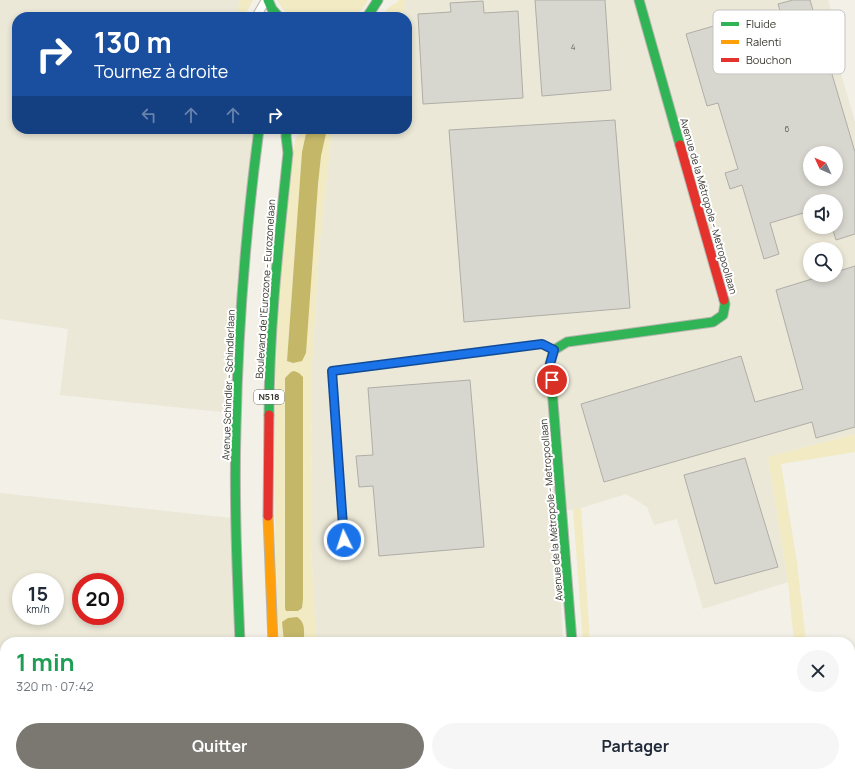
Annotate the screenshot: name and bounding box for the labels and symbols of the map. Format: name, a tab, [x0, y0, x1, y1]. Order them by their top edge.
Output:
legend	[713, 10, 845, 74]
text: Fluide	[746, 16, 777, 31]
text: Ralenti	[746, 34, 781, 49]
house number: 4	[571, 41, 576, 52]
text: Bouchon	[746, 52, 791, 67]
street label: Avenue de la Métropole - Metropoollaan	[677, 116, 741, 296]
house number: 6	[785, 123, 790, 134]
north arrow	[803, 146, 843, 186]
street label: Boulevard de l'Eurozone - Eurozonelaan	[252, 199, 278, 379]
street label: Avenue Schindler - Schindlerlaan	[218, 309, 238, 461]
pin	[535, 363, 569, 397]
road number: N518	[254, 390, 284, 404]
street label: Avenue de la Métropole - Metropoollaan	[536, 418, 566, 602]
position arrow	[323, 519, 365, 561]
speed limit sign: 20	[72, 573, 124, 625]

